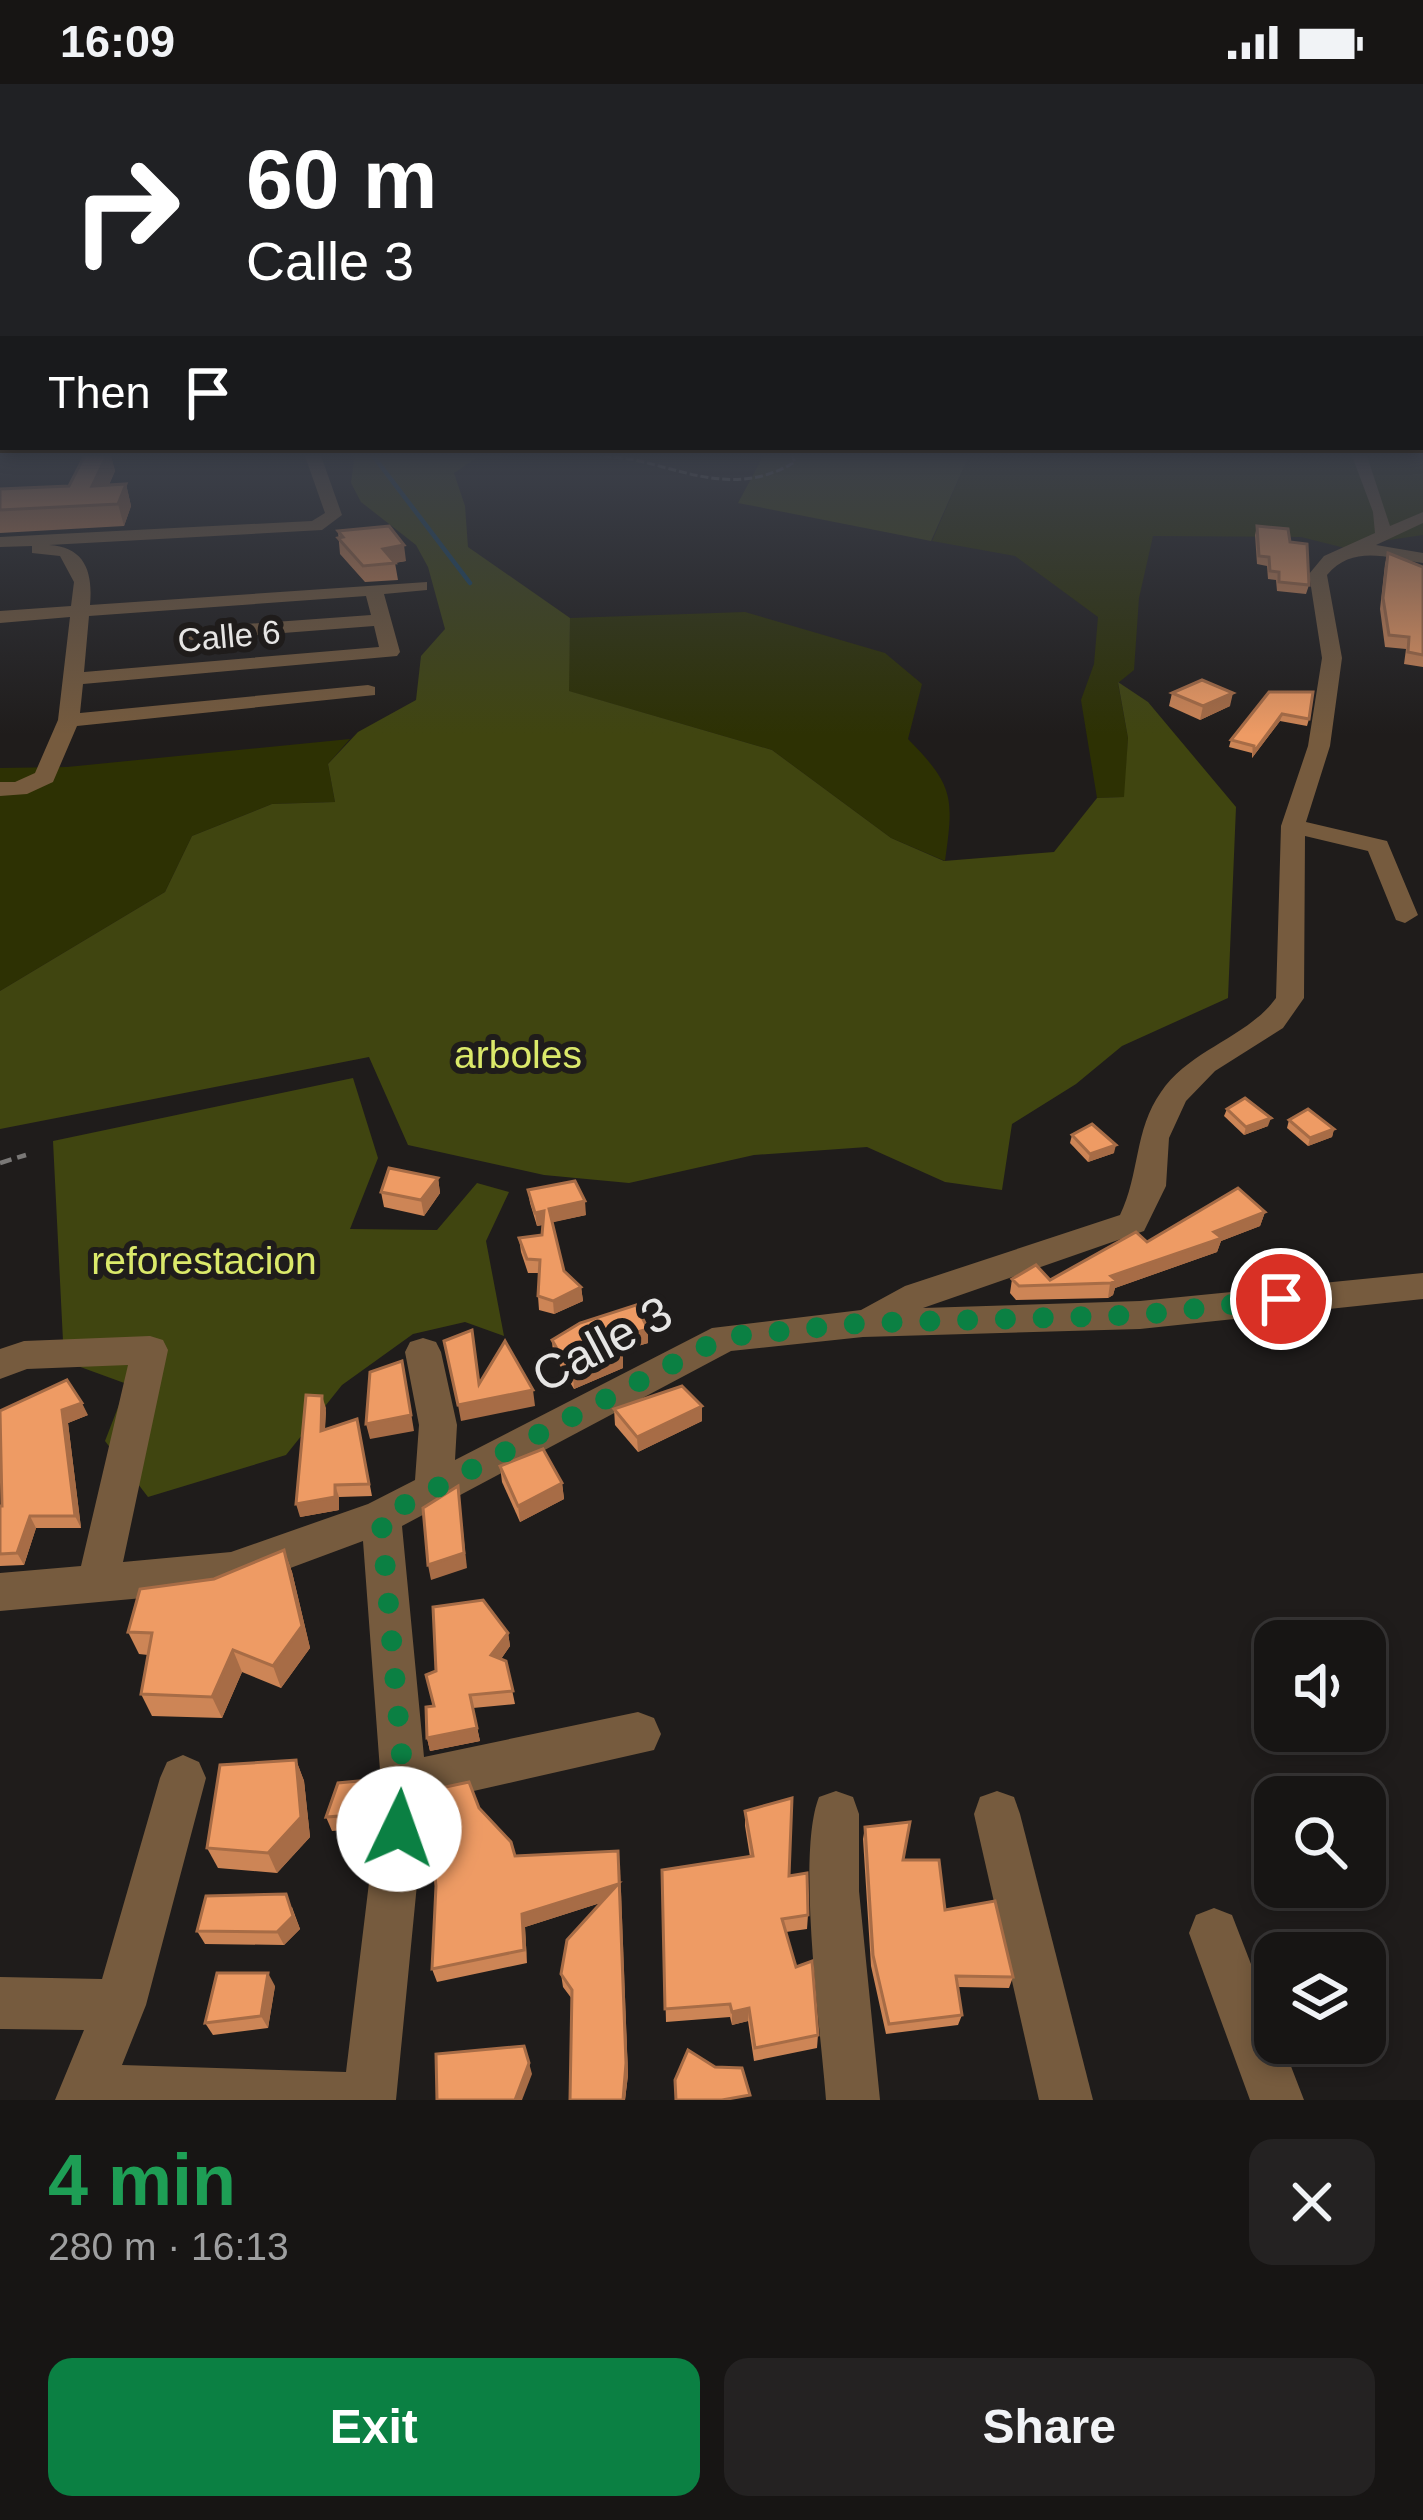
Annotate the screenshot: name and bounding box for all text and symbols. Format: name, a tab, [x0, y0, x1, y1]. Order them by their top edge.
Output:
text: 16:09	[60, 16, 175, 67]
icon: right	[48, 132, 204, 288]
text: 60 m	[246, 132, 437, 226]
text: Calle 3	[246, 231, 414, 291]
icon: arrive	[175, 360, 241, 426]
text: Then	[48, 367, 151, 418]
street label: Calle 6	[176, 613, 282, 659]
park label: arboles	[454, 1033, 582, 1076]
park label: reforestacion	[91, 1239, 317, 1282]
pin	[1230, 1248, 1332, 1350]
icon: arrive	[1248, 1266, 1314, 1332]
street label: Calle 3	[524, 1286, 680, 1402]
map controls	[1254, 1620, 1386, 2064]
button: sound	[1254, 1620, 1386, 1752]
position arrow	[336, 1766, 462, 1892]
button: search	[1254, 1776, 1386, 1908]
button: layers	[1254, 1932, 1386, 2064]
button: close	[1249, 2139, 1375, 2265]
text: 4 min	[48, 2140, 236, 2220]
text: 280 m · 16:13	[48, 2225, 289, 2268]
button: Exit	[48, 2358, 700, 2496]
button: Share	[724, 2358, 1375, 2496]

